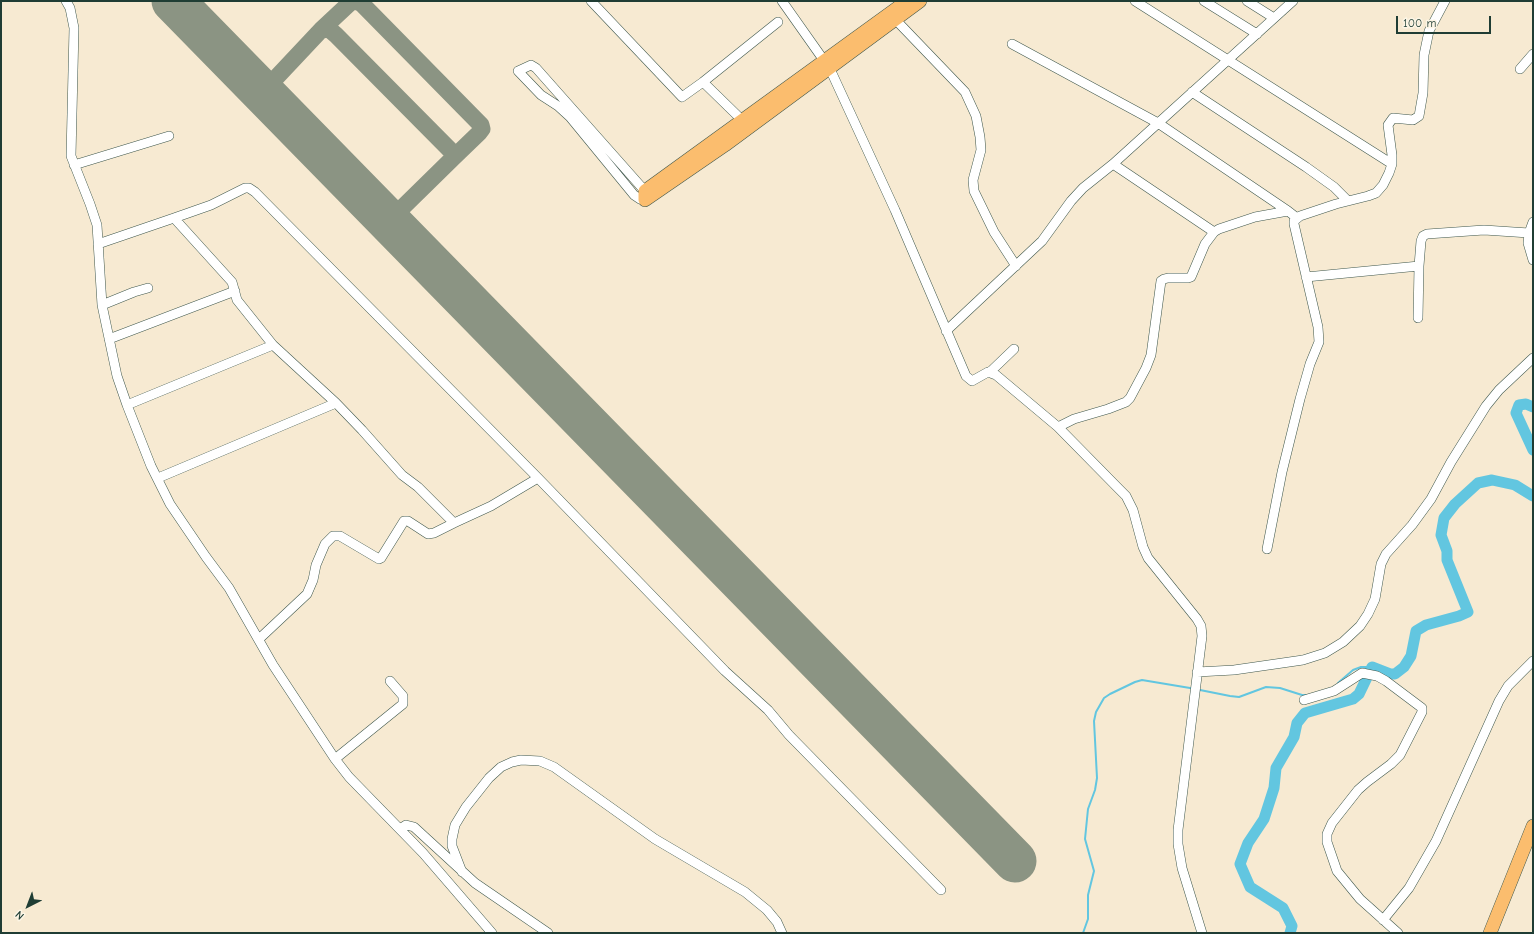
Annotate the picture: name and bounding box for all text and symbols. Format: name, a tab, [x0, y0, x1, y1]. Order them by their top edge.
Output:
scale bar	[1398, 8, 1493, 34]
text: 100 m	[1403, 16, 1436, 30]
north arrow	[8, 886, 48, 926]
text: N	[13, 908, 27, 923]

